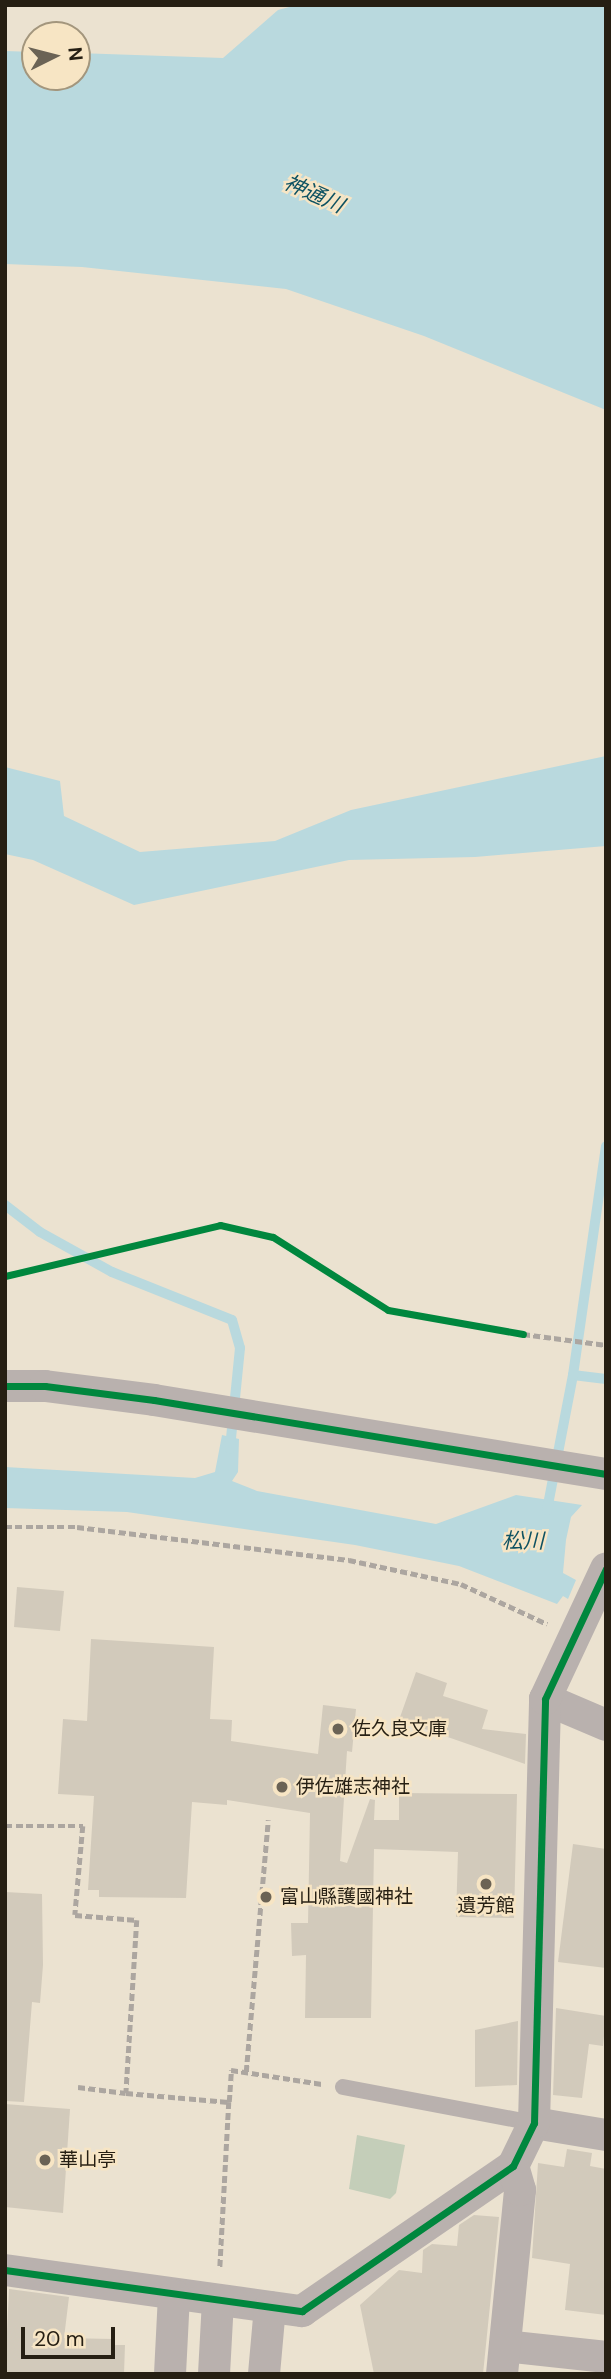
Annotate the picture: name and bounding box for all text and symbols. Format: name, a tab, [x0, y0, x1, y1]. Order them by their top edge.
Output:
north arrow	[21, 21, 91, 91]
text: N	[62, 46, 89, 62]
water label: 神通川	[280, 170, 348, 218]
water label: 松川	[502, 1528, 544, 1554]
place label: 佐久良文庫	[352, 1718, 447, 1740]
marker: 佐久良文庫	[330, 1721, 346, 1737]
place label: 伊佐雄志神社	[296, 1776, 410, 1798]
marker: 伊佐雄志神社	[274, 1779, 290, 1795]
marker: 遺芳館	[478, 1876, 494, 1892]
place label: 富山縣護國神社	[280, 1886, 413, 1908]
marker: 富山縣護國神社	[258, 1889, 274, 1905]
place label: 遺芳館	[458, 1895, 514, 1917]
place label: 華山亭	[59, 2149, 116, 2171]
marker: 華山亭	[37, 2152, 53, 2168]
scale bar	[24, 2312, 119, 2356]
text: 20 m	[34, 2325, 85, 2353]

